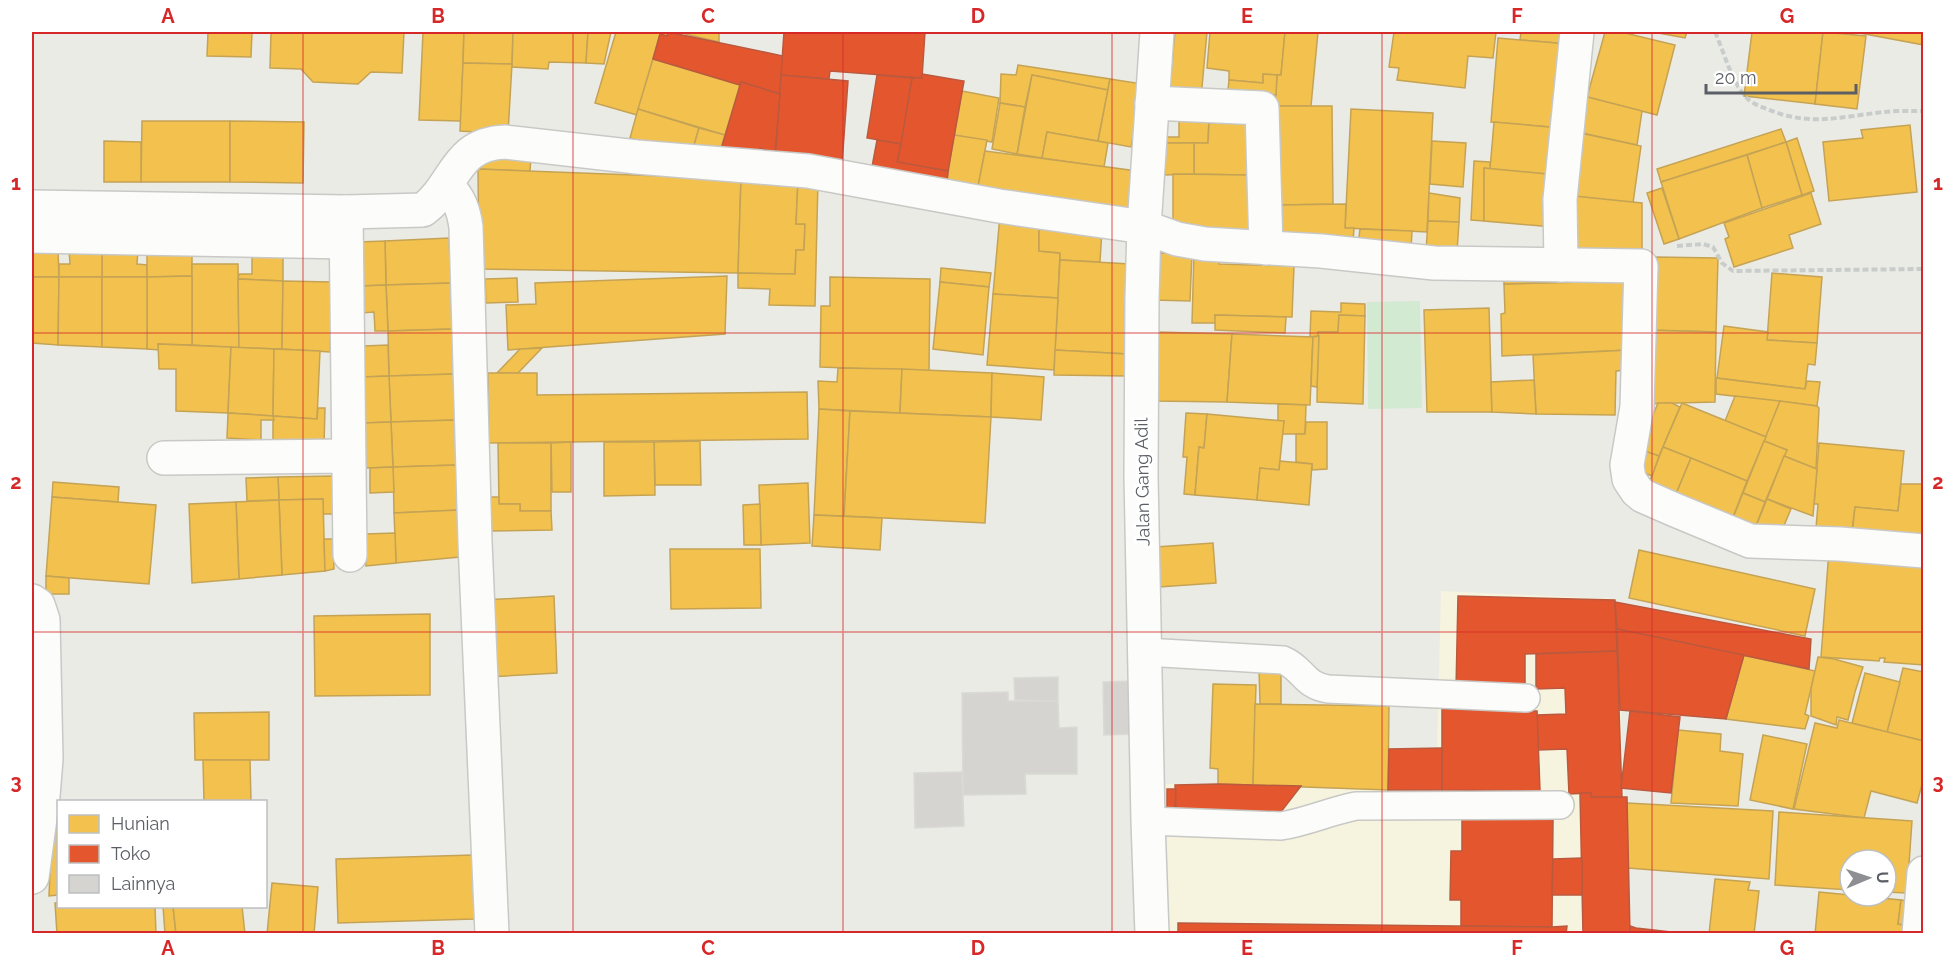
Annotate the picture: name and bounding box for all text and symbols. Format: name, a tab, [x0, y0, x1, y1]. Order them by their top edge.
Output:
text: A	[161, 4, 175, 28]
text: B	[431, 4, 445, 28]
text: C	[701, 4, 715, 28]
text: D	[971, 4, 985, 28]
text: E	[1241, 4, 1253, 28]
text: F	[1511, 4, 1523, 28]
text: G	[1780, 4, 1794, 28]
scale bar	[1706, 57, 1856, 95]
text: 20 m	[1715, 67, 1757, 88]
text: 1	[11, 171, 21, 195]
text: 1	[1933, 171, 1943, 195]
street label: Jalan Gang Adil	[1130, 418, 1154, 546]
text: 2	[10, 470, 22, 494]
text: 2	[1932, 470, 1944, 494]
text: 3	[10, 770, 22, 794]
text: 3	[1932, 770, 1944, 794]
legend	[57, 800, 267, 908]
text: Hunian	[111, 813, 170, 834]
text: Toko	[111, 843, 151, 864]
north arrow	[1838, 848, 1898, 908]
text: U	[1873, 871, 1892, 884]
text: Lainnya	[111, 873, 175, 894]
text: A	[161, 936, 175, 960]
text: B	[431, 936, 445, 960]
text: C	[701, 936, 715, 960]
text: D	[971, 936, 985, 960]
text: E	[1241, 936, 1253, 960]
text: F	[1511, 936, 1523, 960]
text: G	[1780, 936, 1794, 960]

